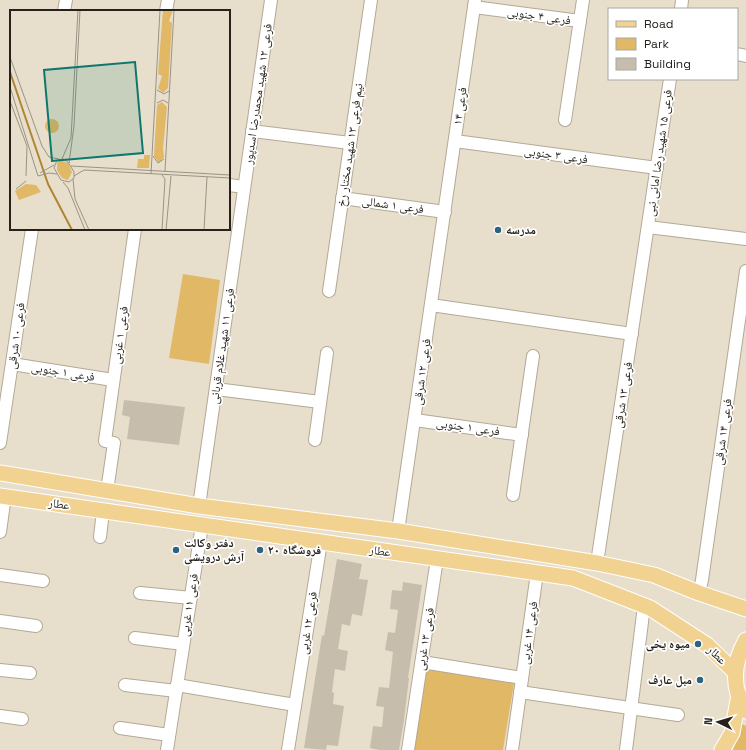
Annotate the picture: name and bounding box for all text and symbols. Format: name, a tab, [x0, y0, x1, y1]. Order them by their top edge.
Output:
street label: فرعی ۴ جنوبی	[506, 4, 572, 28]
legend	[608, 8, 738, 80]
inset map	[10, 10, 230, 230]
text: Road	[644, 16, 673, 32]
street label: فرعی ۱۲ شهید محمدرضا اسدپور	[240, 23, 276, 166]
text: Park	[644, 36, 669, 52]
text: Building	[644, 56, 691, 72]
street label: نیم فرعی ۱۳ شهید مختار رخ	[333, 82, 367, 208]
street label: فرعی ۱۴	[449, 86, 471, 126]
street label: فرعی ۱۵ شهید رضا امانی نبی	[642, 89, 676, 217]
street label: فرعی ۳ جنوبی	[523, 143, 589, 167]
street label: فرعی ۱ شمالی	[361, 193, 425, 217]
place label: مدرسه	[506, 222, 536, 238]
marker: مدرسه	[493, 225, 503, 235]
street label: فرعی ۱۱ شهید غلام قربانی	[206, 287, 238, 405]
street label: فرعی ۱۰ شرقی	[3, 302, 29, 370]
street label: فرعی ۱ غربی	[108, 305, 132, 365]
street label: فرعی ۱۲ شرقی	[409, 338, 435, 406]
street label: فرعی ۱ جنوبی	[30, 359, 96, 385]
street label: فرعی ۱۳ شرقی	[610, 361, 636, 429]
street label: فرعی ۱۴ شرقی	[710, 398, 736, 466]
street label: فرعی ۱ جنوبی	[435, 415, 501, 439]
street label: عطار	[46, 494, 71, 513]
place label: دفتر وکالت آرش درویشی	[184, 535, 245, 565]
street label: عطار	[367, 541, 392, 560]
place label: فروشگاه ۲۰	[268, 542, 321, 558]
marker: دفتر وکالت آرش درویشی	[171, 545, 181, 555]
marker: فروشگاه ۲۰	[255, 545, 265, 555]
street label: فرعی ۱۱ غربی	[176, 572, 202, 638]
street label: فرعی ۱۲ غربی	[295, 590, 321, 656]
street label: فرعی ۱۴ غربی	[517, 600, 541, 666]
street label: فرعی ۱۳ غربی	[412, 606, 438, 672]
place label: میوه یخی	[646, 636, 690, 652]
marker: میوه یخی	[693, 639, 703, 649]
street label: عطار	[703, 641, 730, 668]
place label: مبل عارف	[648, 672, 692, 688]
marker: مبل عارف	[695, 675, 705, 685]
north arrow	[698, 702, 738, 742]
text: N	[701, 717, 715, 725]

